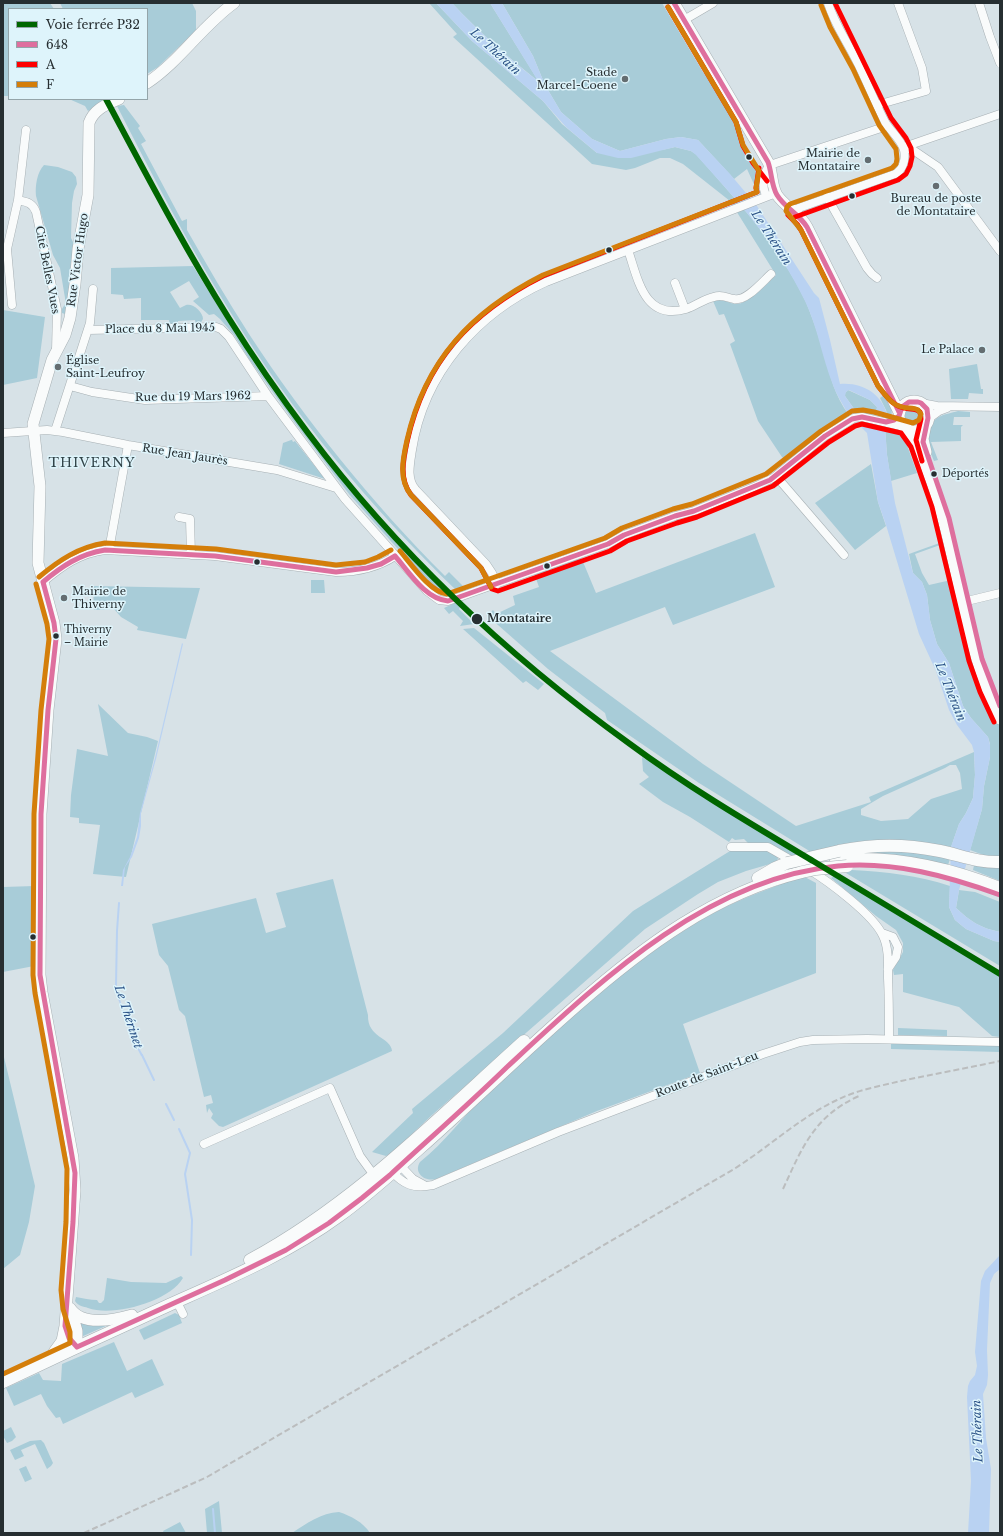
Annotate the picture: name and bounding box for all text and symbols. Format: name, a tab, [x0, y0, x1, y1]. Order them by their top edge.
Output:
legend	[8, 8, 148, 100]
text: Voie ferrée P32	[46, 17, 140, 32]
water label: Le Thérain	[467, 26, 523, 78]
text: 648	[46, 37, 68, 52]
text: A	[46, 57, 55, 72]
place label: Stade Marcel-Coene	[537, 66, 617, 92]
marker: Stade Marcel-Coene	[620, 74, 630, 84]
text: F	[46, 77, 54, 92]
place label: Mairie de Montataire	[798, 147, 860, 173]
unlabelled marker	[744, 152, 754, 162]
marker: Mairie de Montataire	[863, 155, 873, 165]
marker: Bureau de poste de Montataire	[931, 181, 941, 191]
unlabelled marker	[847, 191, 857, 201]
place label: Bureau de poste de Montataire	[891, 192, 981, 218]
water label: Le Thérain	[748, 208, 794, 268]
street label: Rue Victor Hugo	[65, 212, 91, 308]
street label: Cité Belles Vues	[32, 225, 62, 315]
unlabelled marker	[604, 245, 614, 255]
street label: Place du 8 Mai 1945	[105, 321, 215, 337]
place label: Le Palace	[921, 343, 974, 357]
marker: Le Palace	[977, 345, 987, 355]
place label: Église Saint-Leufroy	[66, 354, 145, 380]
marker: Église Saint-Leufroy	[53, 362, 63, 372]
street label: Rue du 19 Mars 1962	[135, 389, 251, 405]
street label: Rue Jean Jaurès	[141, 442, 229, 468]
district label: THIVERNY	[49, 455, 135, 471]
place label: Déportés	[942, 468, 989, 480]
marker: Déportés	[929, 469, 939, 479]
unlabelled marker	[252, 557, 262, 567]
unlabelled marker	[542, 561, 552, 571]
place label: Mairie de Thiverny	[72, 585, 126, 611]
marker: Mairie de Thiverny	[59, 593, 69, 603]
marker: Montataire	[470, 612, 484, 626]
place label: Montataire	[487, 612, 551, 626]
place label: Thiverny – Mairie	[64, 624, 112, 648]
marker: Thiverny – Mairie	[51, 631, 61, 641]
water label: Le Thérain	[932, 660, 968, 724]
unlabelled marker	[28, 932, 38, 942]
water label: Le Thérinet	[111, 983, 145, 1051]
street label: Route de Saint-Leu	[654, 1049, 760, 1101]
water label: Le Thérain	[970, 1399, 986, 1463]

